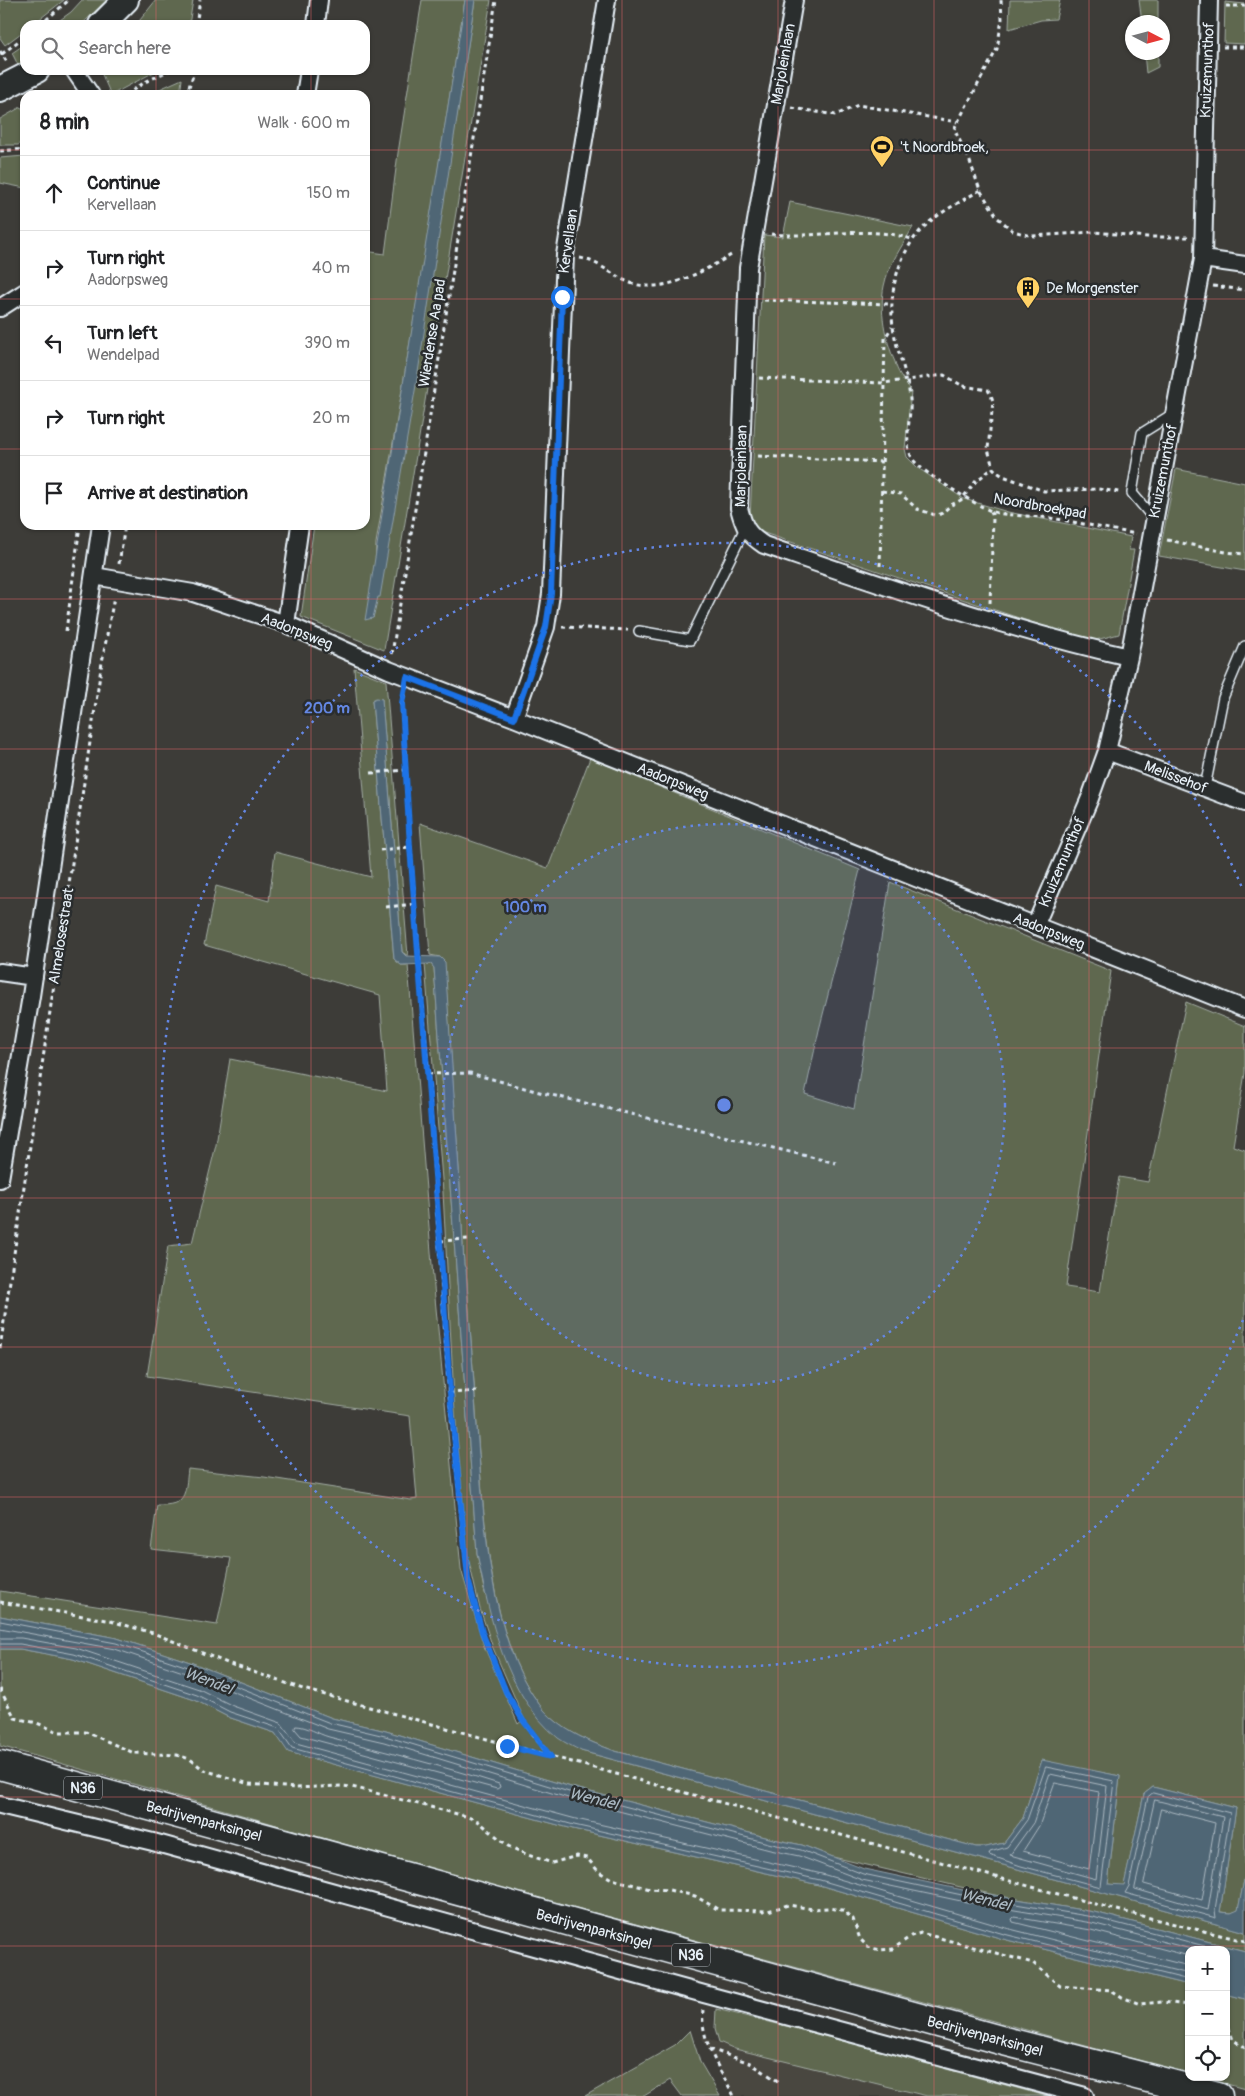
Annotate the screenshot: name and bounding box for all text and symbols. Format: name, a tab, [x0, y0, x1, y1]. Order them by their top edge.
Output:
north arrow	[1125, 15, 1170, 60]
search box	[20, 20, 370, 75]
street label: Marjoleinlaan	[767, 22, 800, 106]
street label: Kruizemunthof	[1196, 22, 1219, 118]
icon: search	[38, 34, 66, 62]
text: Search here	[78, 36, 171, 60]
text: 8 min	[40, 109, 89, 136]
text: Walk · 600 m	[257, 113, 350, 133]
sports icon: 't Noordbroek,	[869, 134, 895, 168]
place label: 't Noordbroek,	[900, 138, 989, 157]
text: Continue	[87, 171, 160, 195]
icon: ahead	[40, 179, 68, 207]
text: 150 m	[306, 183, 350, 203]
text: Kervellaan	[87, 195, 156, 215]
street label: Kervellaan	[555, 208, 582, 275]
text: Turn right	[87, 246, 165, 270]
icon: right	[40, 254, 68, 282]
text: 40 m	[312, 258, 350, 278]
text: Aadorpsweg	[87, 270, 168, 290]
building icon: De Morgenster	[1015, 275, 1041, 309]
street label: Wierdense Aa pad	[415, 278, 450, 389]
place label: De Morgenster	[1046, 279, 1139, 298]
route start	[551, 286, 574, 309]
text: Turn left	[87, 321, 157, 345]
icon: left	[40, 329, 68, 357]
text: 390 m	[304, 333, 350, 353]
text: Wendelpad	[87, 345, 160, 365]
icon: right	[40, 404, 68, 432]
text: Turn right	[87, 406, 165, 430]
text: 20 m	[312, 408, 350, 428]
street label: Kruizemunthof	[1145, 422, 1182, 520]
street label: Marjoleinlaan	[731, 425, 752, 507]
icon: arrive	[40, 479, 68, 507]
text: Arrive at destination	[87, 481, 248, 505]
street label: Noordbroekpad	[992, 489, 1088, 524]
street label: Aadorpsweg	[258, 608, 336, 655]
text: 200 m	[304, 699, 350, 718]
street label: Melissehof	[1141, 757, 1210, 798]
street label: Aadorpsweg	[634, 758, 712, 805]
street label: Kruizemunthof	[1035, 814, 1090, 910]
street label: Almelosestraat	[44, 886, 79, 986]
text: 100 m	[504, 898, 546, 917]
street label: Aadorpsweg	[1010, 908, 1088, 955]
centre of rings	[715, 1096, 733, 1114]
water label: Wendel	[182, 1663, 238, 1700]
route end	[496, 1735, 519, 1758]
road number: N36	[64, 1776, 102, 1800]
water label: Wendel	[567, 1783, 623, 1815]
street label: Bedrijvenparksingel	[144, 1797, 264, 1846]
water label: Wendel	[959, 1884, 1015, 1916]
street label: Bedrijvenparksingel	[534, 1905, 654, 1954]
road number: N36	[672, 1944, 710, 1966]
map controls	[1185, 1946, 1230, 2081]
button: +	[1185, 1946, 1230, 1991]
button: −	[1185, 1991, 1230, 2036]
street label: Bedrijvenparksingel	[925, 2012, 1045, 2061]
button: locate	[1185, 2036, 1230, 2081]

